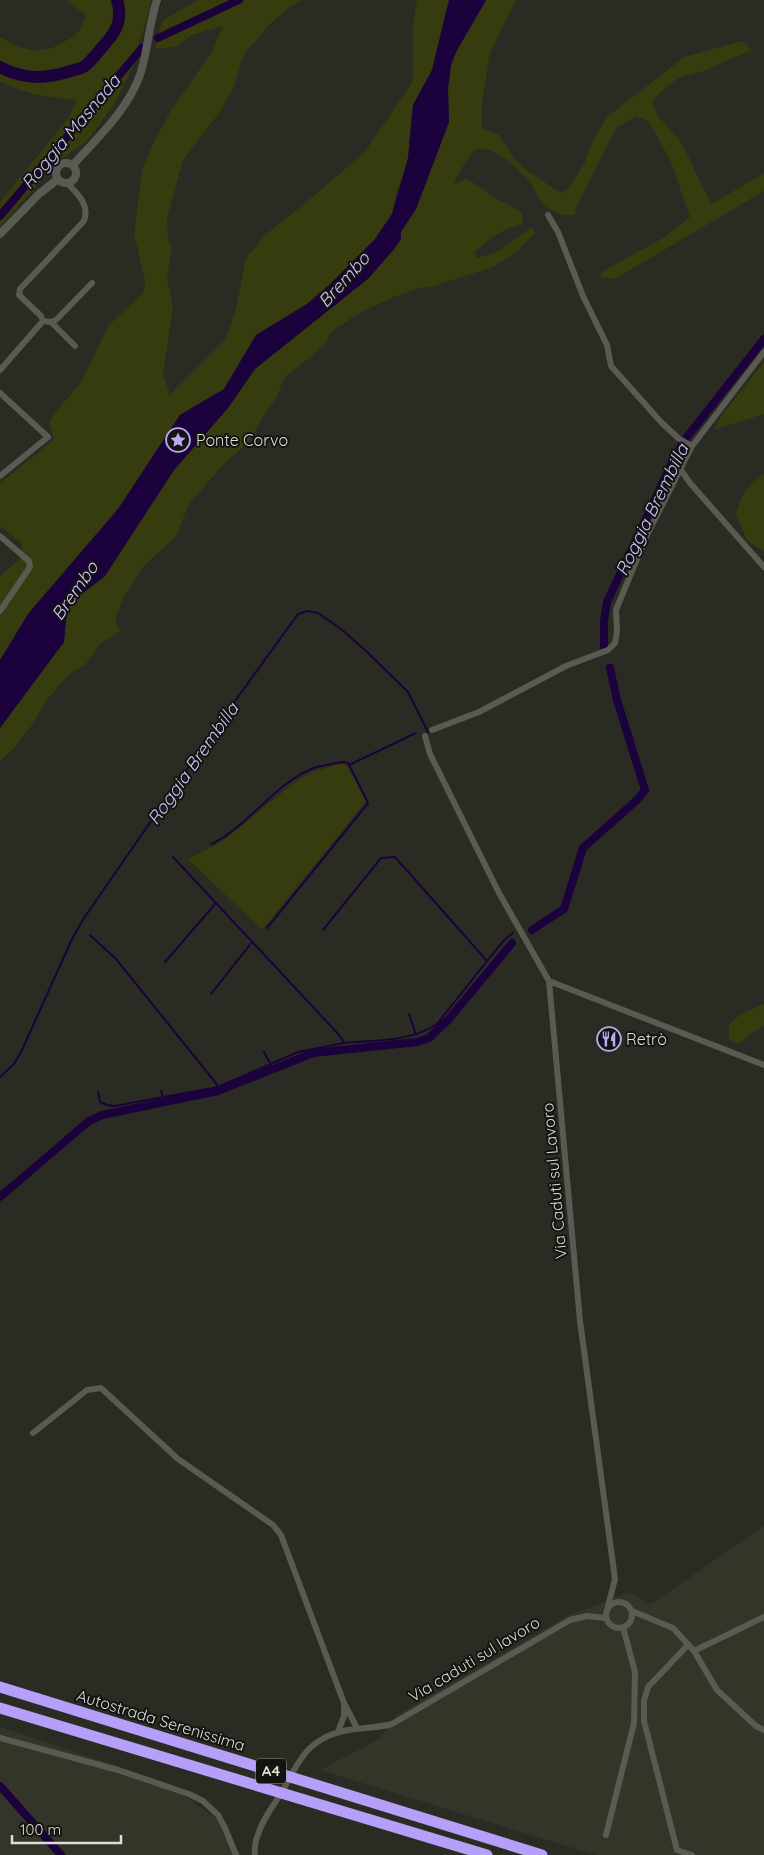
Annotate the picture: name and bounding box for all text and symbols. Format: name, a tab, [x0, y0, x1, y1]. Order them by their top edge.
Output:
water label: Roggia Masnada	[16, 69, 126, 194]
water label: Brembo	[313, 246, 375, 312]
place icon: Ponte Corvo	[165, 427, 191, 453]
place label: Ponte Corvo	[196, 430, 288, 450]
water label: Roggia Brembilla	[610, 439, 694, 579]
water label: Brembo	[46, 556, 104, 625]
water label: Roggia Brembilla	[142, 697, 244, 829]
restaurant icon: Retrò	[596, 1026, 622, 1052]
place label: Retrò	[626, 1029, 667, 1049]
street label: Via Caduti sul Lavoro	[537, 1102, 571, 1260]
street label: Via caduti sul lavoro	[405, 1612, 543, 1706]
street label: Autostrada Serenissima	[74, 1685, 248, 1755]
road number: A4	[256, 1758, 286, 1784]
scale bar	[12, 1812, 121, 1844]
text: 100 m	[20, 1820, 61, 1839]

